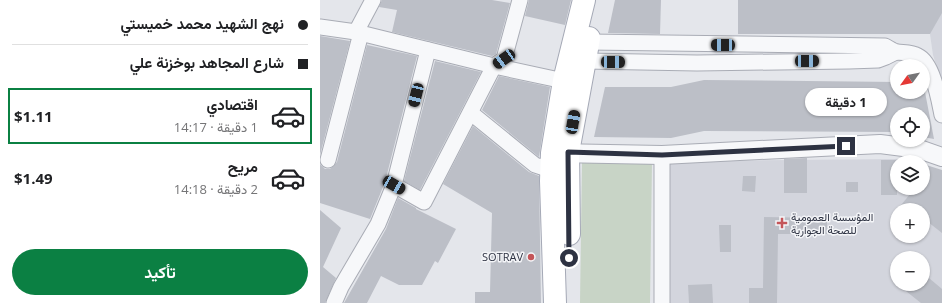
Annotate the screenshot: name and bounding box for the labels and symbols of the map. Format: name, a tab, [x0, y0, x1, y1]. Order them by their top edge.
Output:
car	[711, 39, 735, 51]
car	[491, 47, 517, 71]
car	[795, 55, 819, 67]
car	[601, 56, 625, 68]
north arrow	[890, 59, 930, 99]
car	[407, 82, 425, 108]
callout: 1 دقيقة	[805, 88, 887, 116]
car	[565, 109, 581, 135]
route end	[837, 137, 855, 155]
car	[381, 174, 407, 196]
place label: المؤسسة العمومية للصحة الجوارية	[791, 209, 873, 237]
marker: المؤسسة العمومية للصحة الجوارية	[776, 217, 788, 229]
place label: SOTRAV	[482, 249, 523, 264]
route start	[560, 249, 578, 267]
marker: SOTRAV	[526, 252, 536, 262]

